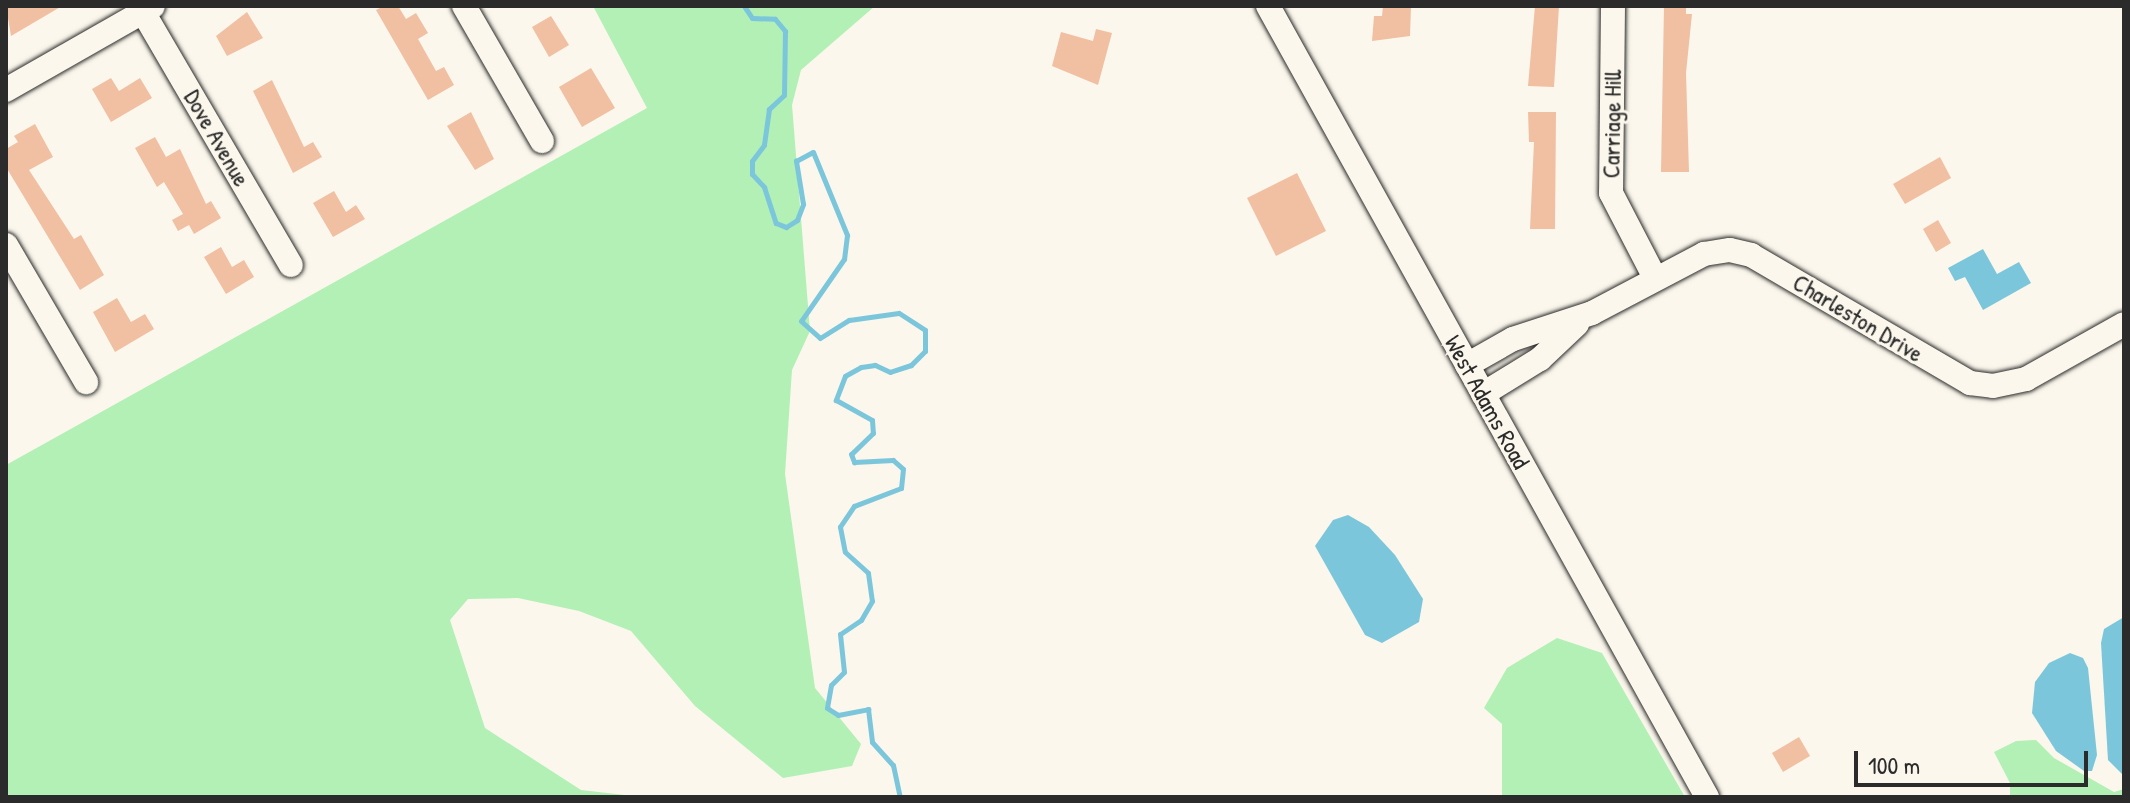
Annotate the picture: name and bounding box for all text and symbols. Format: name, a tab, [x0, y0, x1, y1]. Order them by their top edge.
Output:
street label: Carriage Hill	[1597, 69, 1627, 179]
street label: Dove Avenue	[178, 85, 256, 191]
street label: Charleston Drive	[1788, 268, 1928, 368]
street label: West Adams Road	[1438, 330, 1536, 474]
scale bar	[1858, 735, 2092, 785]
text: 100 m	[1868, 749, 1920, 781]

